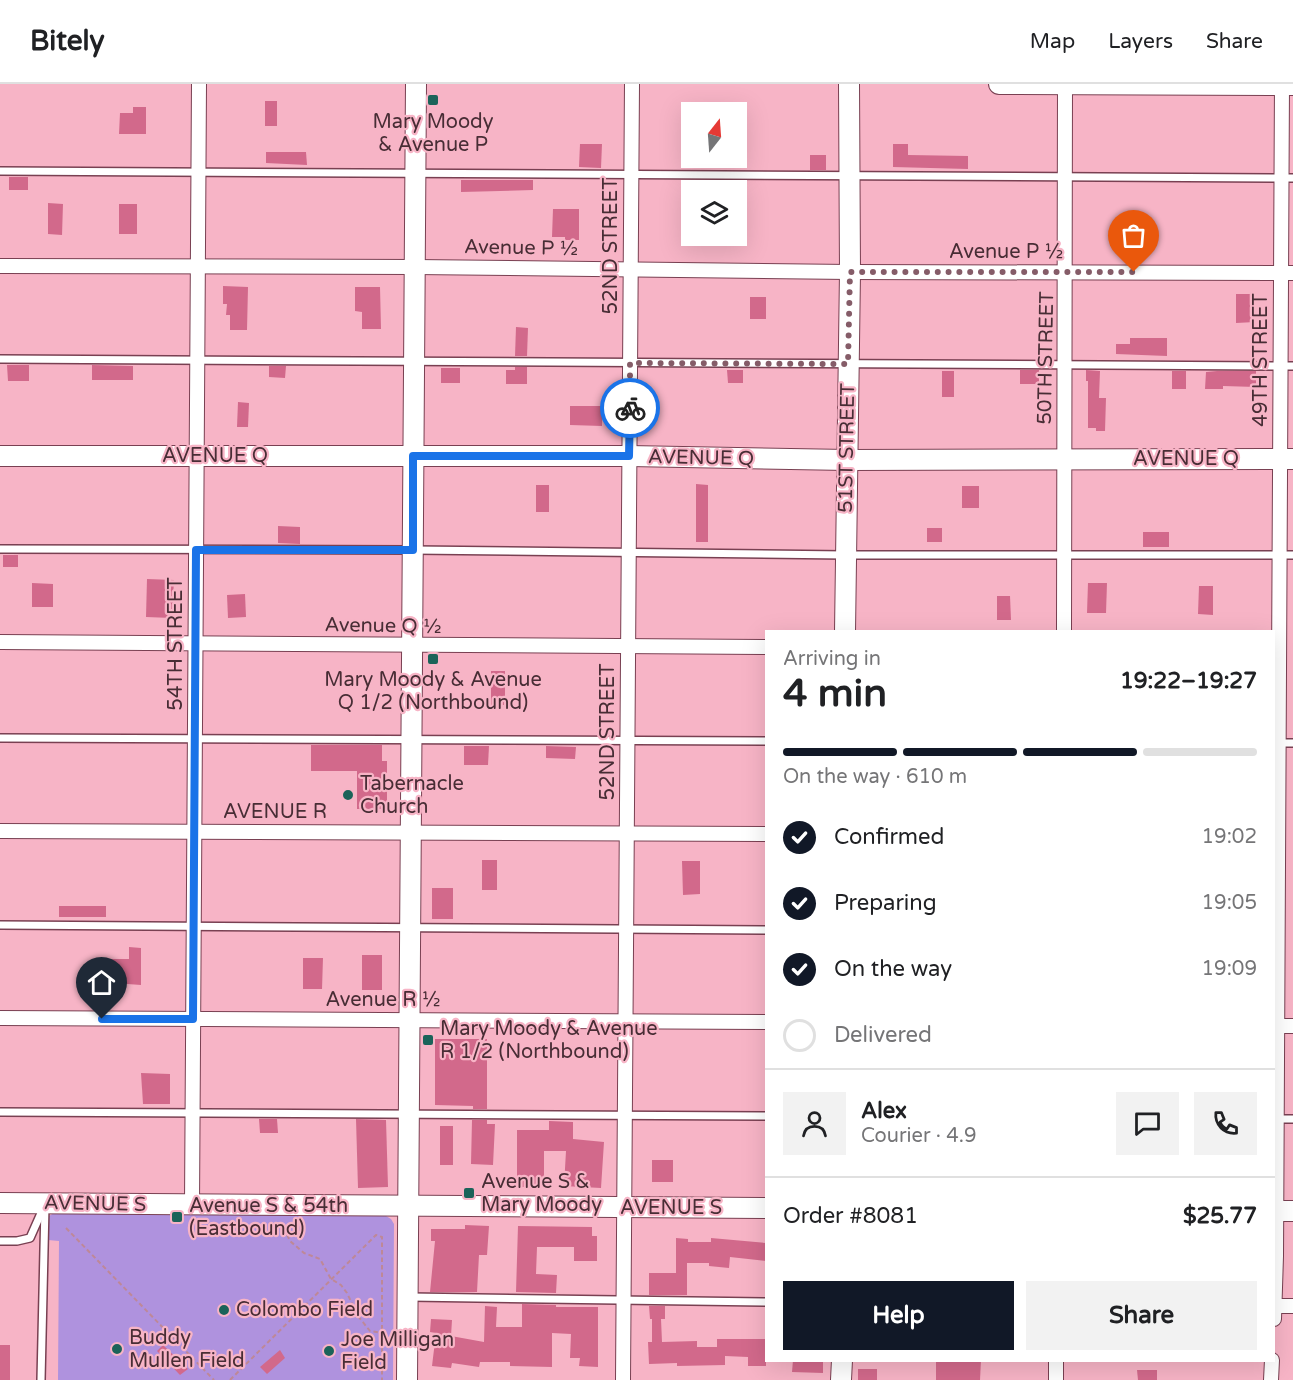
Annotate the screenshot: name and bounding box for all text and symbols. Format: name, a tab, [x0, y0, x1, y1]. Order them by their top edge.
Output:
text: Bitely	[30, 24, 105, 58]
text: Map	[1030, 29, 1075, 54]
text: Layers	[1108, 29, 1173, 54]
text: Share	[1206, 29, 1263, 54]
marker: Mary Moody & Avenue P	[426, 93, 440, 107]
north arrow	[681, 102, 747, 168]
map controls	[681, 102, 747, 246]
place label: Mary Moody & Avenue P	[373, 110, 494, 157]
street label: 52ND STREET	[599, 177, 623, 315]
button: layers	[681, 180, 747, 246]
pin	[1108, 210, 1159, 272]
icon: bag	[1117, 219, 1150, 252]
street label: Avenue P ½	[464, 235, 578, 261]
street label: Avenue P ½	[949, 240, 1063, 264]
street label: 50TH STREET	[1033, 291, 1059, 425]
street label: 49TH STREET	[1249, 293, 1273, 427]
courier	[600, 378, 660, 438]
street label: 51ST STREET	[834, 383, 860, 513]
icon: bike	[614, 392, 647, 425]
street label: AVENUE Q	[162, 444, 268, 468]
street label: AVENUE Q	[648, 445, 754, 471]
street label: AVENUE Q	[1133, 447, 1239, 471]
street label: 54TH STREET	[164, 577, 188, 711]
street label: Avenue Q ½	[324, 613, 442, 639]
text: Arriving in	[783, 647, 881, 671]
marker: Mary Moody & Avenue Q 1/2 (Northbound)	[426, 652, 440, 666]
street label: 52ND STREET	[596, 663, 620, 801]
place label: Mary Moody & Avenue Q 1/2 (Northbound)	[324, 668, 542, 715]
text: 19:22–19:27	[1120, 668, 1257, 694]
text: 4 min	[783, 670, 887, 717]
text: On the way · 610 m	[783, 765, 967, 789]
place label: Tabernacle Church	[360, 772, 464, 819]
marker: Tabernacle Church	[341, 788, 355, 802]
street label: AVENUE R	[223, 800, 327, 824]
icon: check	[783, 821, 816, 854]
text: Confirmed	[834, 824, 944, 850]
text: 19:02	[1202, 825, 1257, 849]
icon: check	[783, 887, 816, 920]
text: Preparing	[834, 890, 937, 916]
text: 19:05	[1202, 891, 1257, 915]
icon: check	[783, 953, 816, 986]
text: On the way	[834, 956, 952, 982]
pin	[76, 957, 127, 1019]
text: 19:09	[1202, 957, 1257, 981]
icon: home	[85, 966, 118, 999]
street label: Avenue R ½	[326, 988, 440, 1012]
place label: Mary Moody & Avenue R 1/2 (Northbound)	[440, 1017, 658, 1064]
text: Delivered	[834, 1022, 932, 1048]
marker: Mary Moody & Avenue R 1/2 (Northbound)	[421, 1033, 435, 1047]
button: person	[783, 1092, 846, 1155]
button: chat	[1116, 1092, 1179, 1155]
button: phone	[1194, 1092, 1257, 1155]
text: Alex	[861, 1098, 907, 1124]
text: Courier · 4.9	[861, 1124, 976, 1148]
place label: Avenue S & Mary Moody	[481, 1170, 602, 1217]
marker: Avenue S & Mary Moody	[462, 1186, 476, 1200]
street label: AVENUE S	[44, 1191, 146, 1217]
place label: Avenue S & 54th (Eastbound)	[189, 1194, 348, 1241]
street label: AVENUE S	[620, 1196, 722, 1220]
text: Order #8081	[783, 1203, 918, 1229]
text: $25.77	[1183, 1203, 1257, 1229]
marker: Avenue S & 54th (Eastbound)	[170, 1210, 184, 1224]
button: Help	[783, 1281, 1014, 1350]
button: Share	[1026, 1281, 1257, 1350]
place label: Colombo Field	[236, 1298, 373, 1322]
marker: Colombo Field	[217, 1303, 231, 1317]
place label: Buddy Mullen Field	[129, 1326, 245, 1373]
place label: Joe Milligan Field	[341, 1328, 454, 1375]
marker: Buddy Mullen Field	[110, 1342, 124, 1356]
marker: Joe Milligan Field	[322, 1344, 336, 1358]

